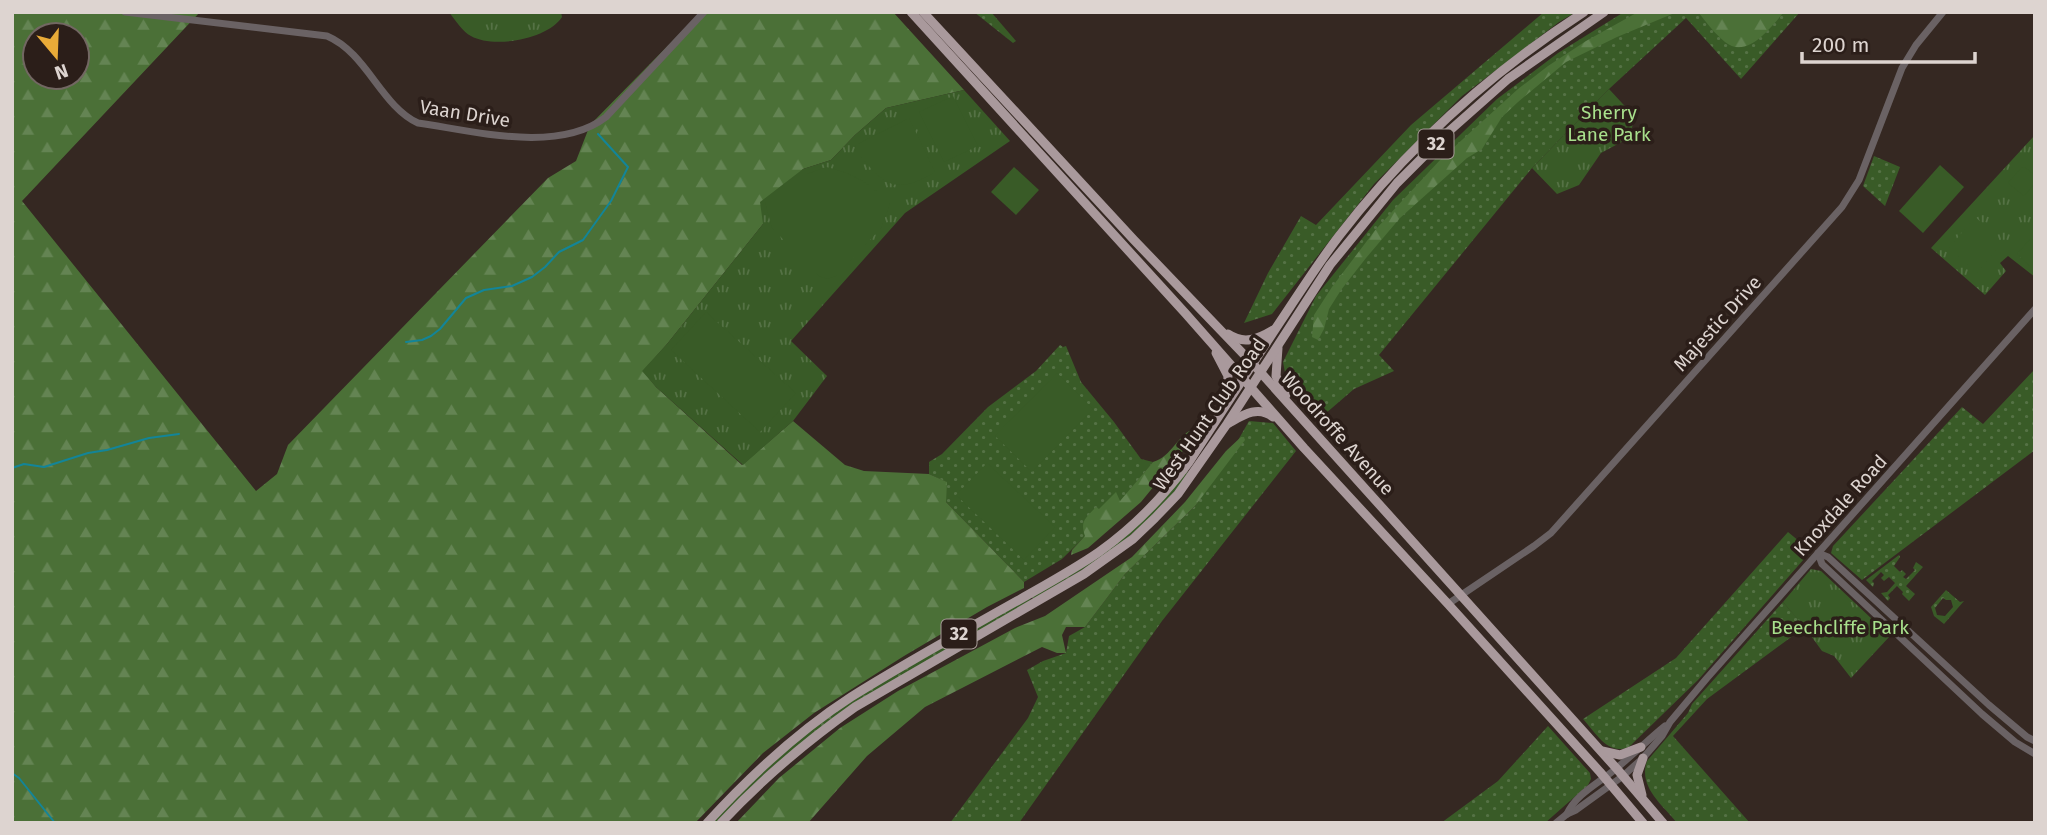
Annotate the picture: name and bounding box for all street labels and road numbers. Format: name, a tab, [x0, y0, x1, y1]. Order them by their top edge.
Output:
street label: Vaan Drive	[418, 95, 512, 132]
road number: 32	[1418, 130, 1454, 159]
street label: Majestic Drive	[1669, 271, 1766, 376]
street label: West Hunt Club Road	[1148, 334, 1271, 495]
street label: Woodroffe Avenue	[1276, 367, 1399, 500]
street label: Knoxdale Road	[1789, 450, 1892, 561]
road number: 32	[942, 620, 976, 648]

